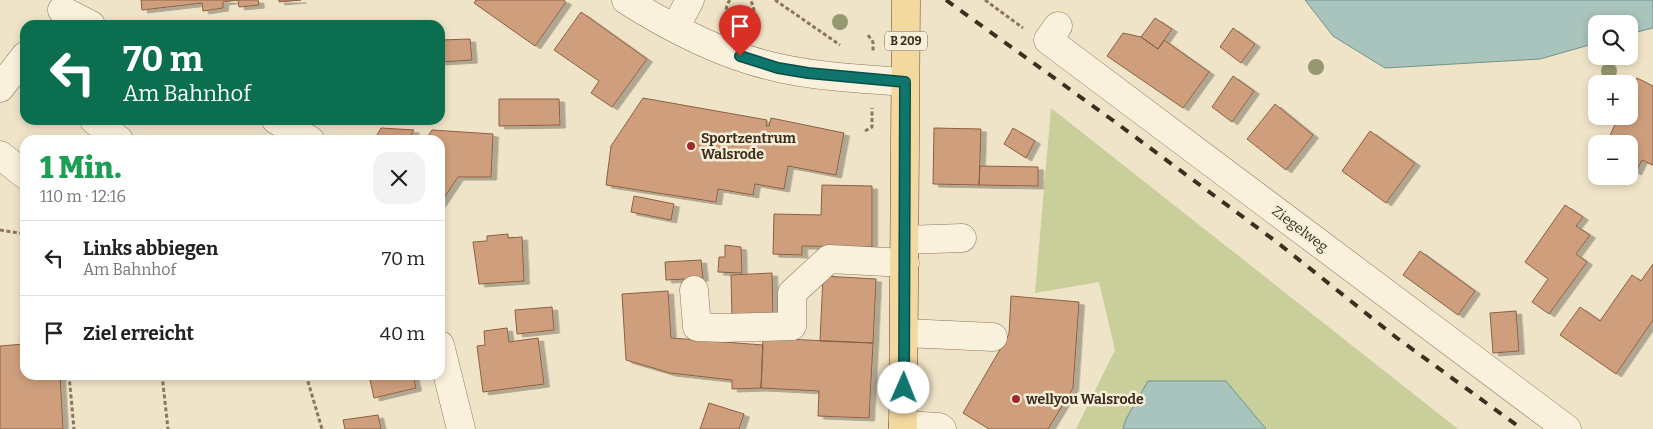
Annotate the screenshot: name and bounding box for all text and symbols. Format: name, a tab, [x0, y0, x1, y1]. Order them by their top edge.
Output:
pin	[719, 5, 761, 56]
icon: arrive	[726, 12, 754, 40]
map controls	[1588, 15, 1638, 185]
button: search	[1588, 15, 1638, 65]
road number: B 209	[885, 31, 927, 50]
text: 70 m	[123, 38, 203, 80]
icon: left	[40, 40, 105, 105]
button: +	[1588, 75, 1638, 125]
text: Am Bahnhof	[123, 80, 251, 107]
place label: Sportzentrum Walsrode	[701, 130, 797, 163]
button: −	[1588, 135, 1638, 185]
marker: Sportzentrum Walsrode	[685, 140, 697, 152]
text: 1 Min.	[40, 150, 121, 186]
button: close	[373, 152, 425, 204]
text: 110 m · 12:16	[40, 187, 126, 206]
street label: Ziegelweg	[1269, 202, 1332, 256]
text: Links abbiegen	[83, 237, 218, 260]
icon: left	[40, 244, 68, 272]
text: 70 m	[382, 247, 425, 270]
text: Am Bahnhof	[83, 260, 176, 279]
icon: arrive	[40, 319, 68, 347]
text: Ziel erreicht	[83, 322, 194, 345]
text: 40 m	[380, 322, 425, 345]
position arrow	[877, 361, 929, 413]
place label: wellyou Walsrode	[1025, 391, 1144, 408]
marker: wellyou Walsrode	[1010, 393, 1022, 405]

